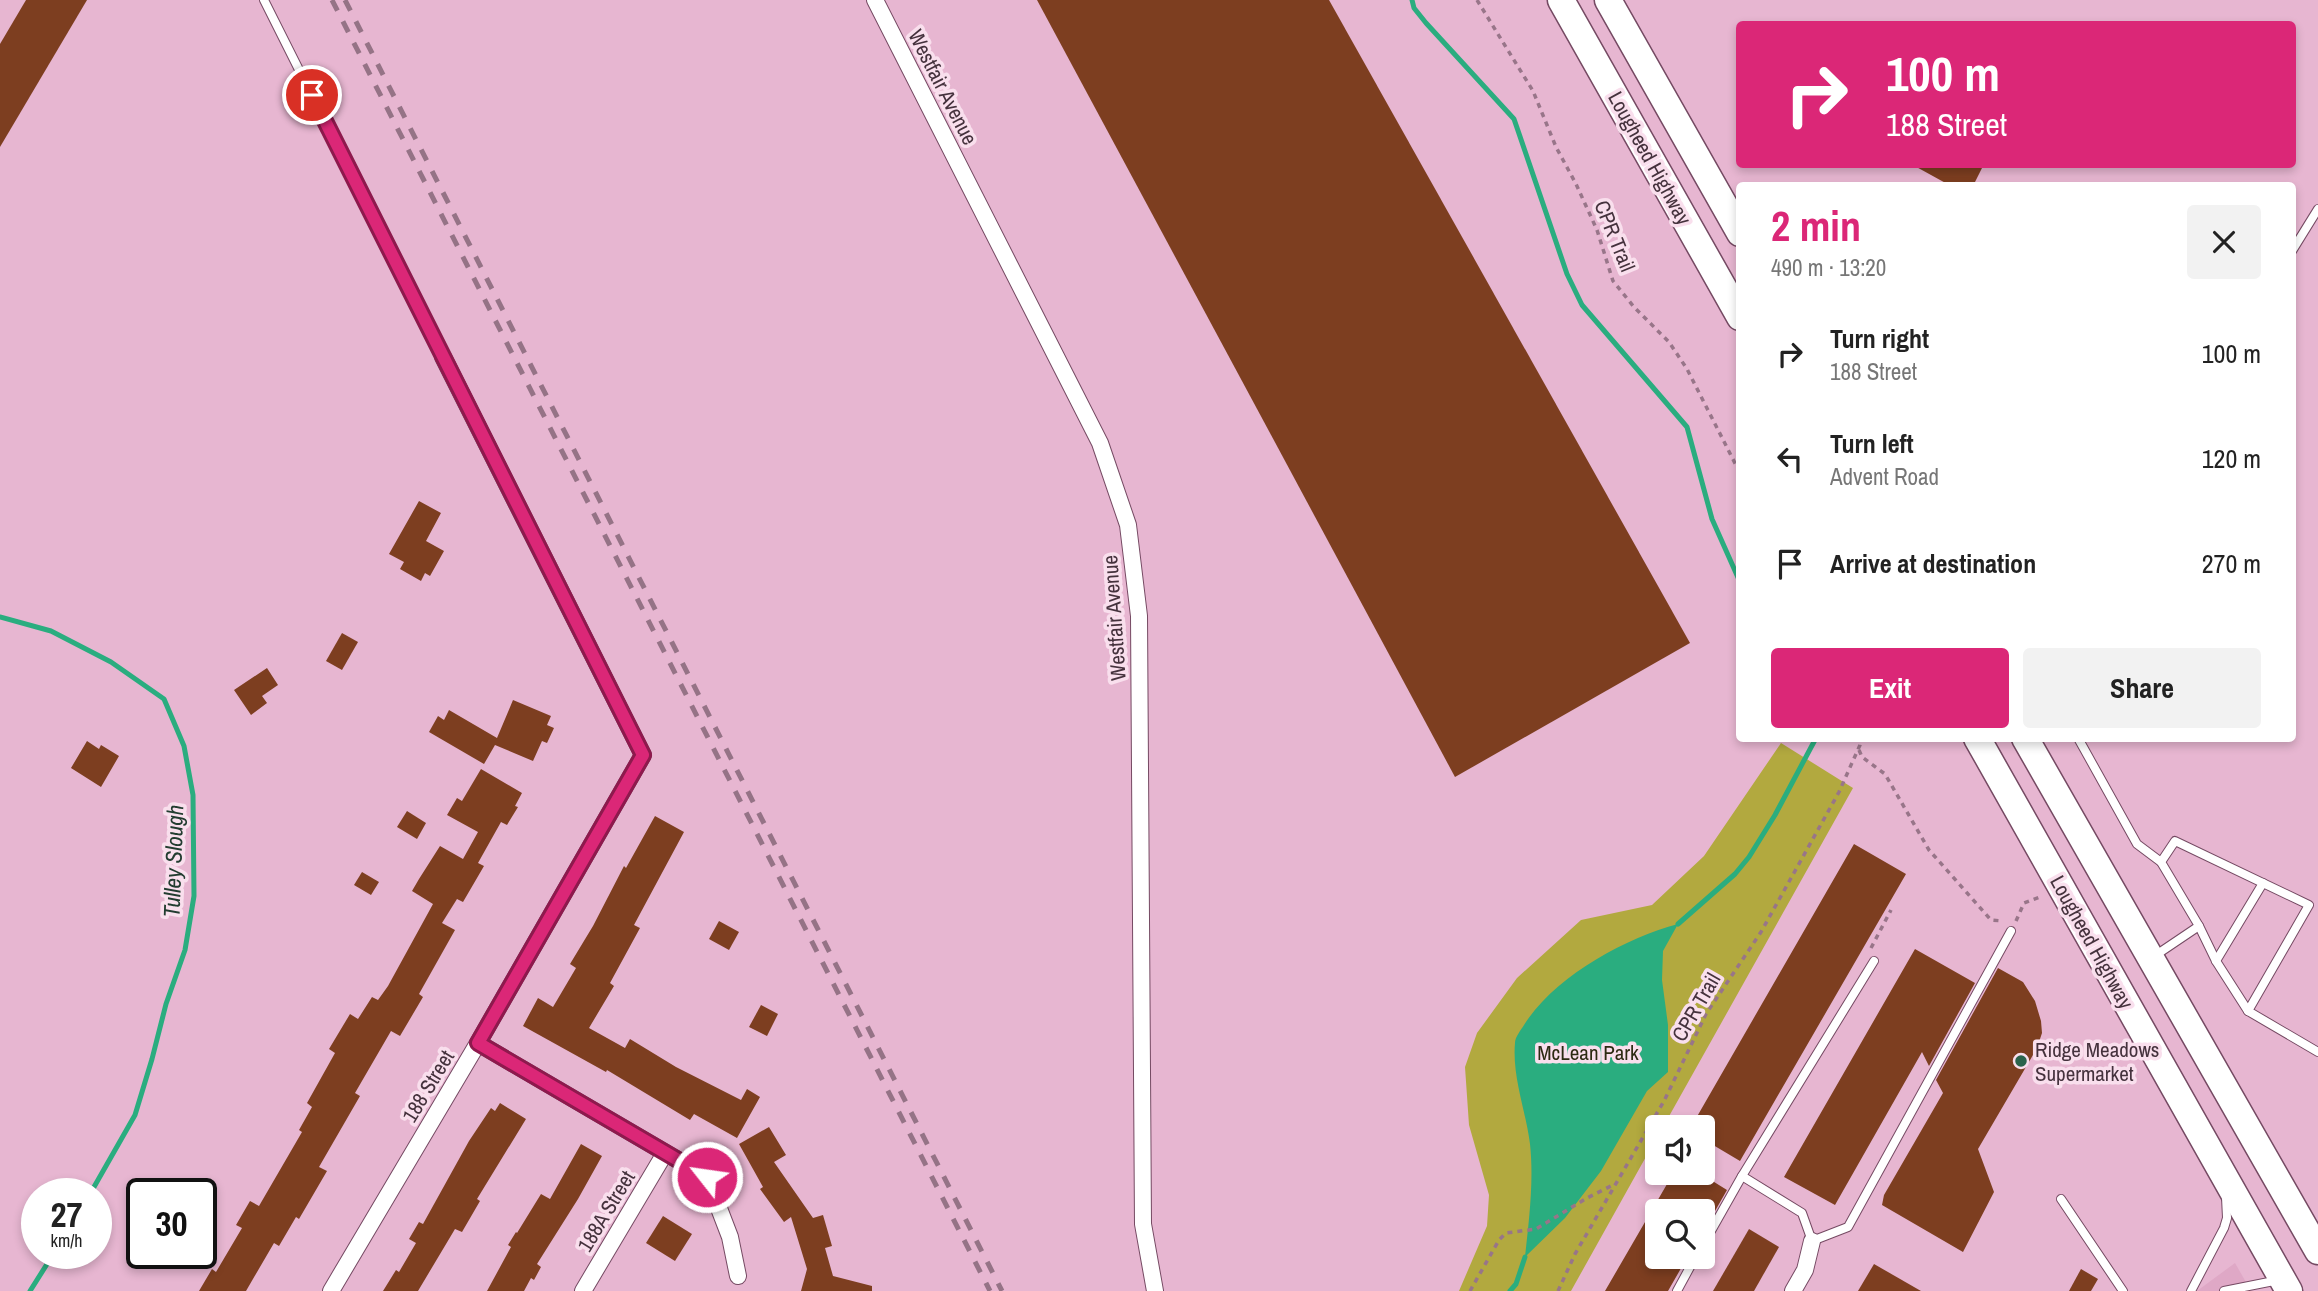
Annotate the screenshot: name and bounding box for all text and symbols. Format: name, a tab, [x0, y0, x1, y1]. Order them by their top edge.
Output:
street label: Westfair Avenue	[902, 24, 984, 150]
text: 100 m	[1886, 40, 2000, 106]
icon: right	[1771, 49, 1862, 140]
pin	[282, 65, 342, 125]
icon: arrive	[293, 76, 331, 114]
street label: Lougheed Highway	[1601, 86, 1699, 230]
text: 188 Street	[1886, 103, 2007, 146]
street label: CPR Trail	[1588, 196, 1642, 276]
text: 2 min	[1771, 198, 1861, 254]
button: close	[2187, 205, 2261, 279]
text: 490 m · 13:20	[1771, 252, 1886, 283]
text: Turn right	[1830, 321, 1929, 356]
icon: right	[1771, 335, 1809, 373]
text: 100 m	[2202, 336, 2261, 371]
text: 188 Street	[1830, 356, 1917, 387]
text: Turn left	[1830, 426, 1914, 461]
icon: left	[1771, 440, 1809, 478]
text: 120 m	[2202, 441, 2261, 476]
text: Advent Road	[1830, 461, 1939, 492]
icon: arrive	[1771, 545, 1809, 583]
text: Arrive at destination	[1830, 546, 2036, 581]
text: 270 m	[2202, 546, 2261, 581]
street label: Westfair Avenue	[1095, 554, 1133, 682]
button: Exit	[1771, 648, 2009, 728]
button: Share	[2023, 648, 2261, 728]
water label: Tulley Slough	[156, 804, 190, 918]
street label: Lougheed Highway	[2043, 870, 2141, 1014]
street label: CPR Trail	[1665, 967, 1727, 1047]
place label: Ridge Meadows Supermarket	[2035, 1035, 2159, 1088]
park label: McLean Park	[1537, 1038, 1639, 1067]
street label: 188 Street	[395, 1044, 461, 1128]
marker: Ridge Meadows Supermarket	[2013, 1053, 2029, 1069]
map controls	[1645, 1115, 1715, 1269]
button: sound	[1645, 1115, 1715, 1185]
position arrow	[670, 1140, 744, 1214]
street label: 188A Street	[570, 1165, 642, 1257]
speed limit sign: 30	[126, 1178, 217, 1269]
text: 27	[51, 1191, 82, 1238]
button: search	[1645, 1199, 1715, 1269]
text: km/h	[51, 1228, 83, 1253]

